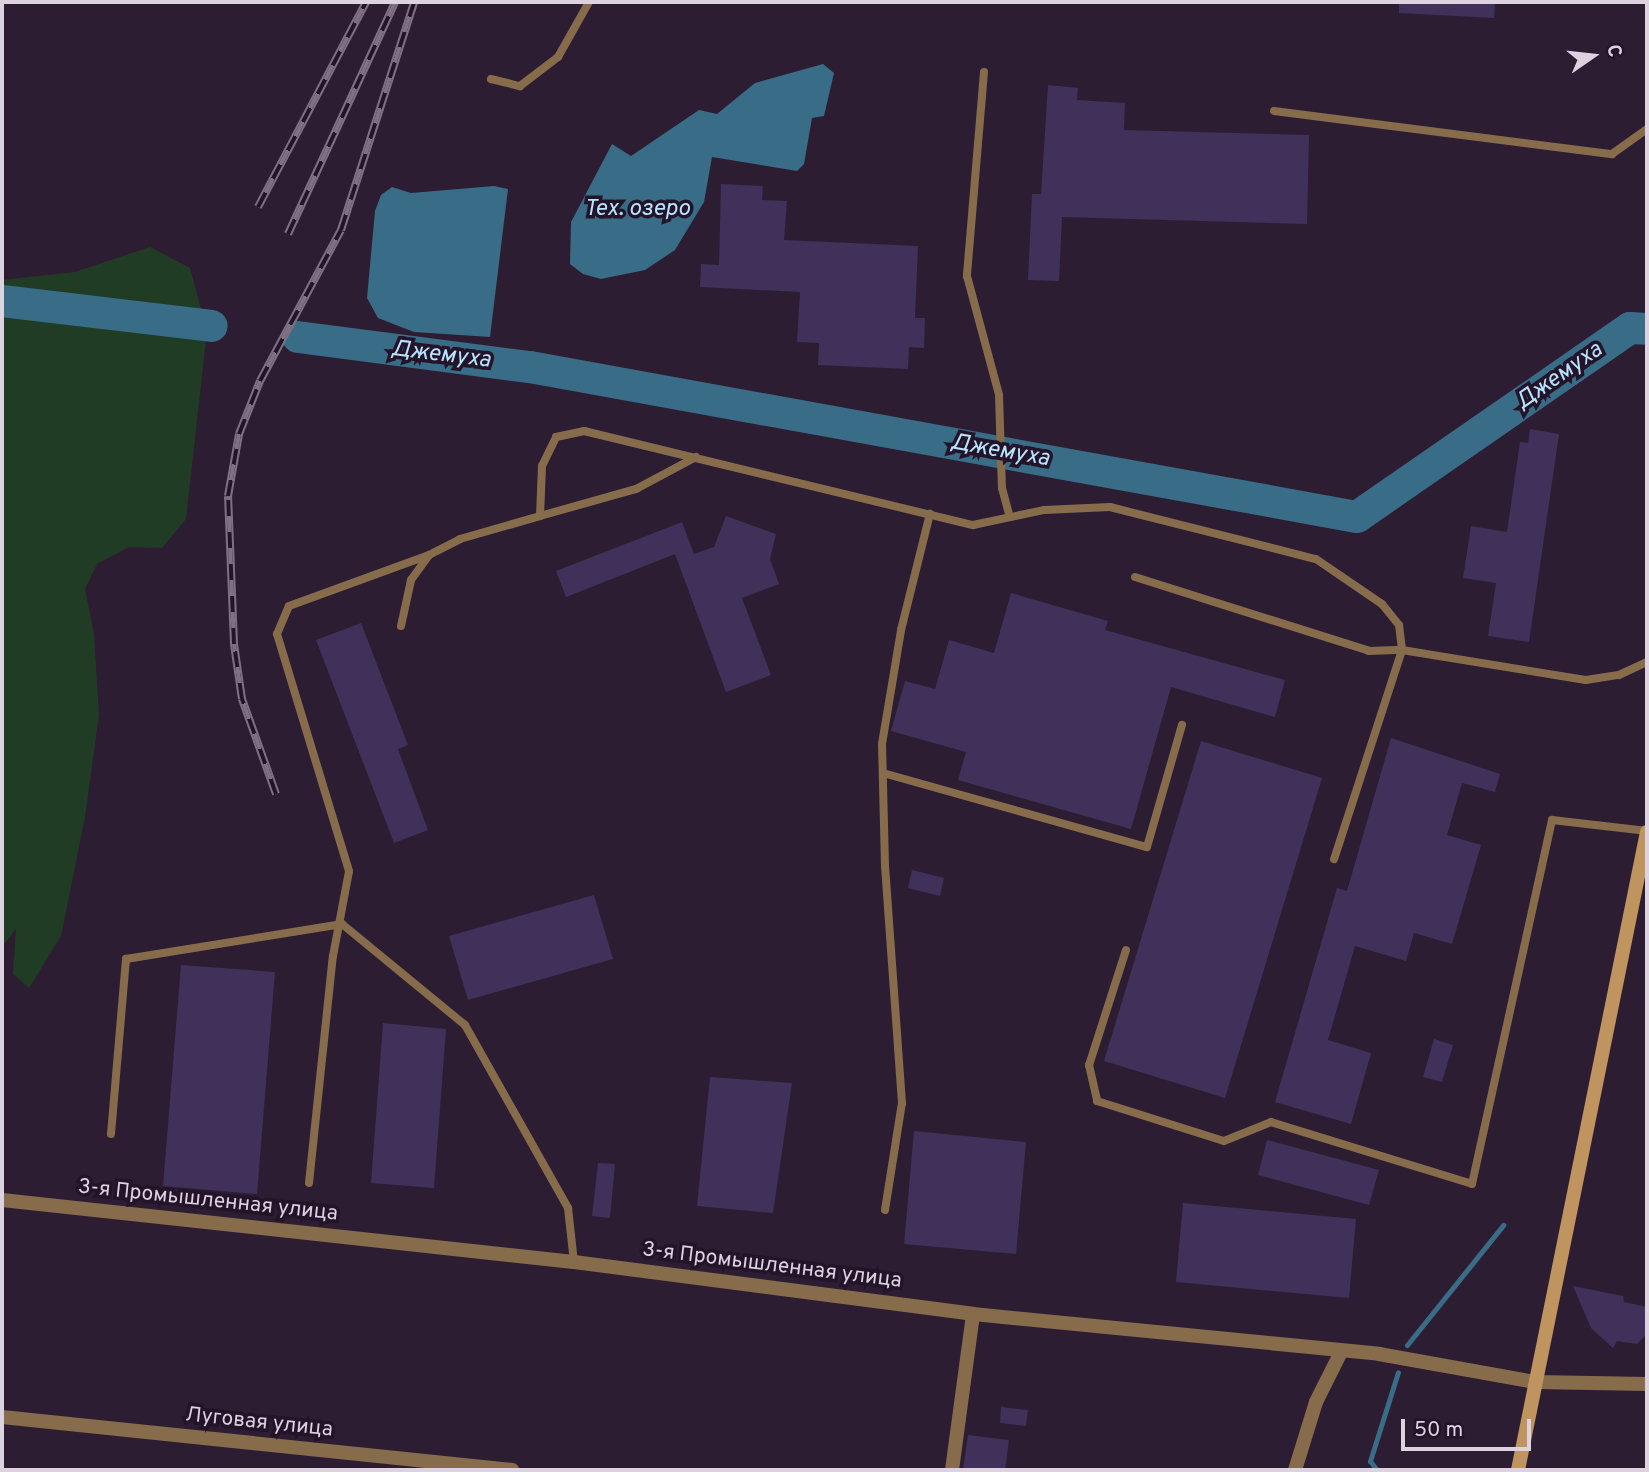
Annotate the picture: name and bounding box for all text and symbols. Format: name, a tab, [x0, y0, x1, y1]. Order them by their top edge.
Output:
north arrow	[1558, 21, 1628, 91]
text: С	[1600, 42, 1626, 60]
water label: Тех. озеро	[584, 196, 690, 224]
water label: Джемуха	[390, 336, 492, 376]
water label: Джемуха	[1511, 337, 1609, 417]
water label: Джемуха	[949, 430, 1051, 474]
street label: 3-я Промышленная улица	[77, 1175, 339, 1227]
street label: 3-я Промышленная улица	[641, 1238, 903, 1294]
street label: Луговая улица	[184, 1403, 334, 1443]
scale bar	[1404, 1406, 1534, 1450]
text: 50 m	[1414, 1417, 1463, 1444]

